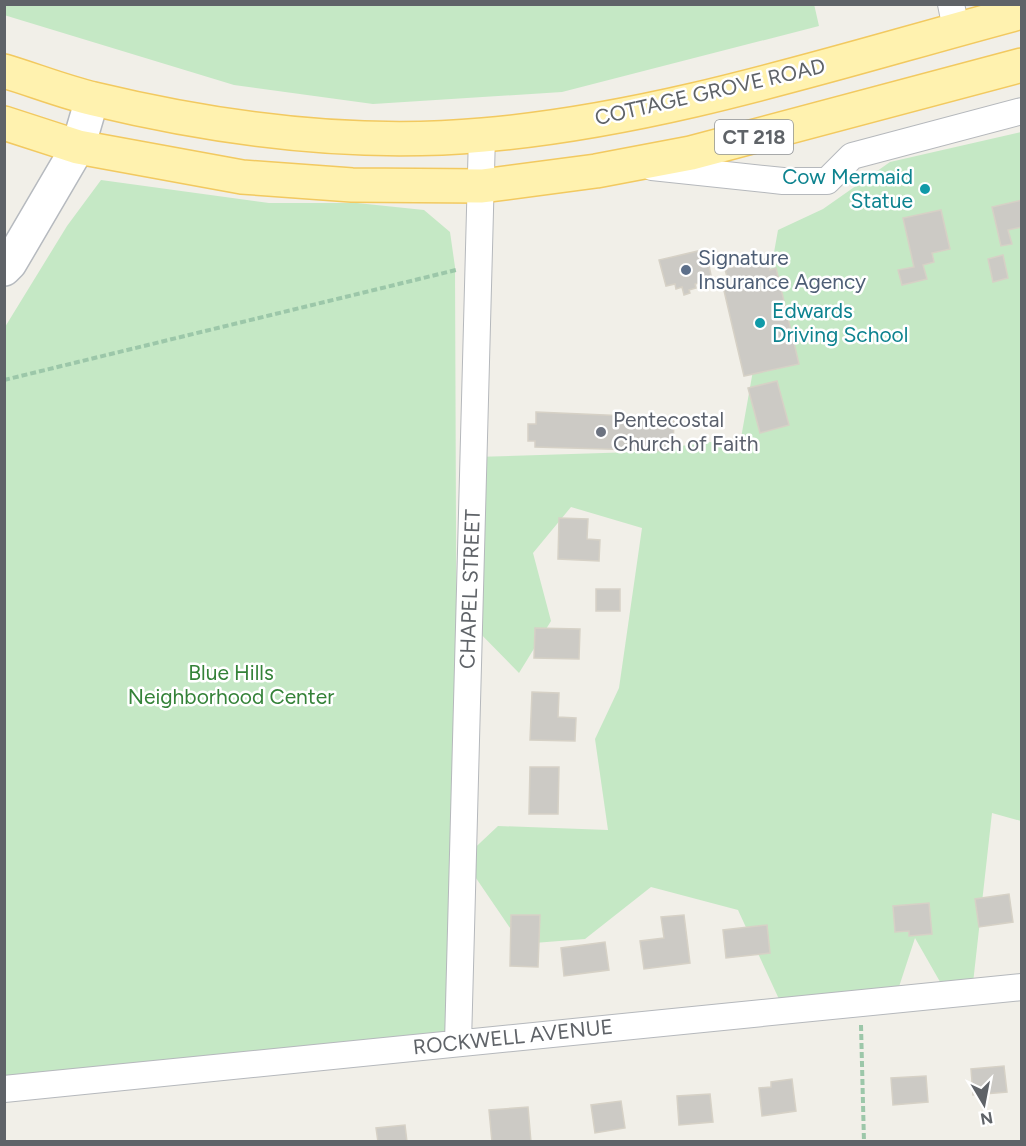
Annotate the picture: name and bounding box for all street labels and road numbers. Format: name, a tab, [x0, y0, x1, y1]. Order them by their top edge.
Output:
street label: COTTAGE GROVE ROAD	[592, 53, 828, 130]
road number: CT 218	[715, 120, 793, 154]
street label: CHAPEL STREET	[454, 508, 485, 669]
street label: ROCKWELL AVENUE	[412, 1014, 614, 1059]

